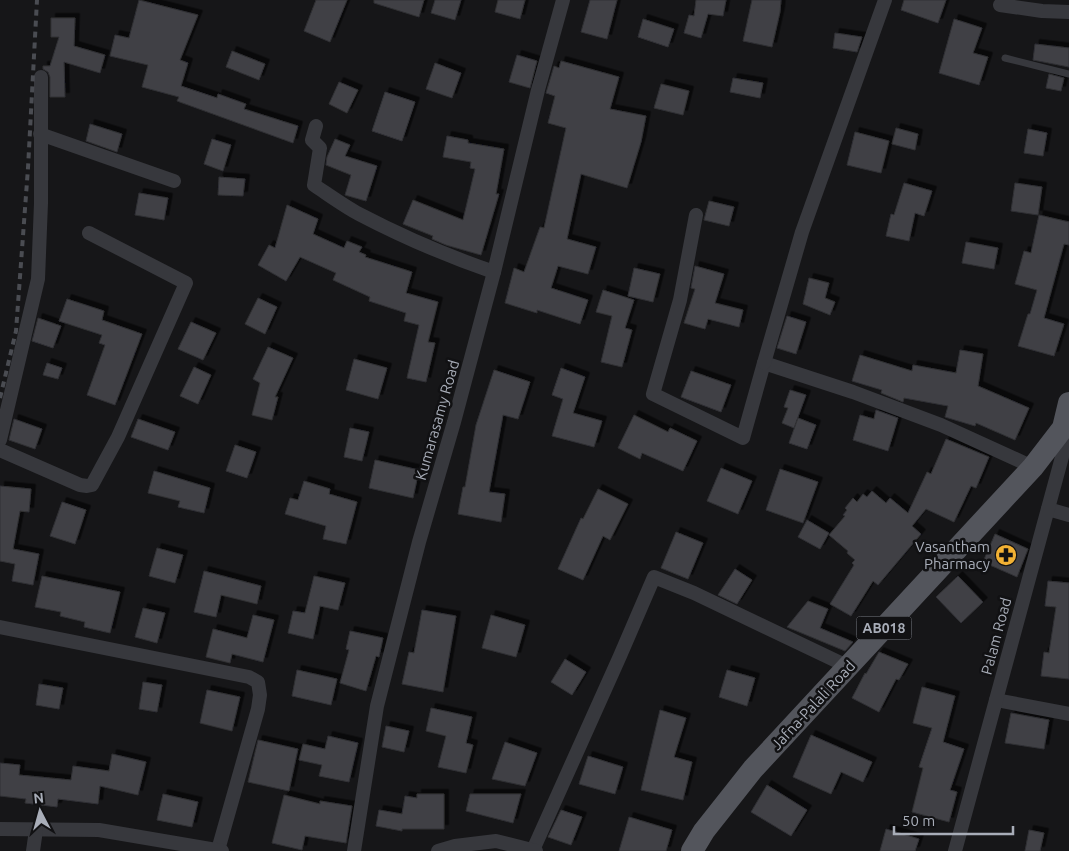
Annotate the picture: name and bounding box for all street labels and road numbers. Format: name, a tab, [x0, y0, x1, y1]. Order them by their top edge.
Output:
street label: Kumarasamy Road	[412, 358, 462, 482]
street label: Palam Road	[978, 596, 1014, 676]
road number: AB018	[856, 616, 912, 640]
street label: Jafna-Palali Road	[767, 657, 859, 753]

